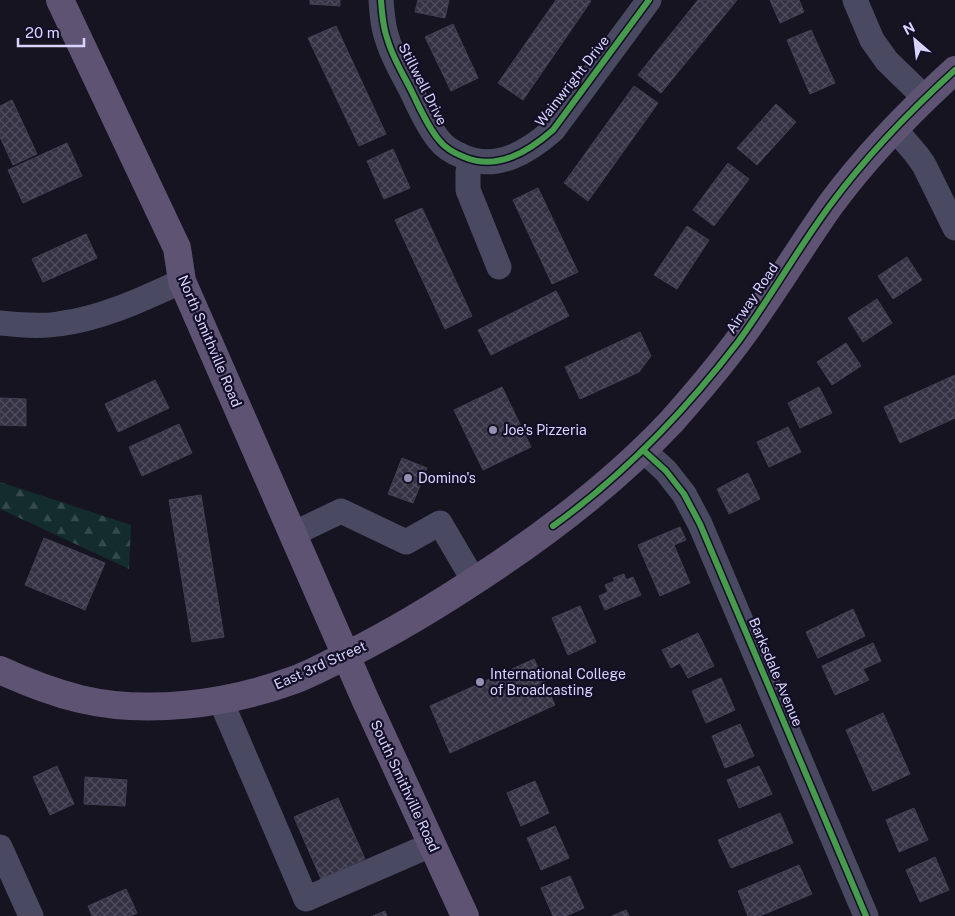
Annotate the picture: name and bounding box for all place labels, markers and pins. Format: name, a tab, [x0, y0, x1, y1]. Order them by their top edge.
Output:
place label: Joe's Pizzeria	[503, 422, 587, 438]
marker: Joe's Pizzeria	[487, 424, 499, 436]
place label: Domino's	[418, 470, 476, 486]
marker: Domino's	[402, 472, 414, 484]
place label: International College of Broadcasting	[490, 666, 626, 698]
marker: International College of Broadcasting	[474, 676, 486, 688]

